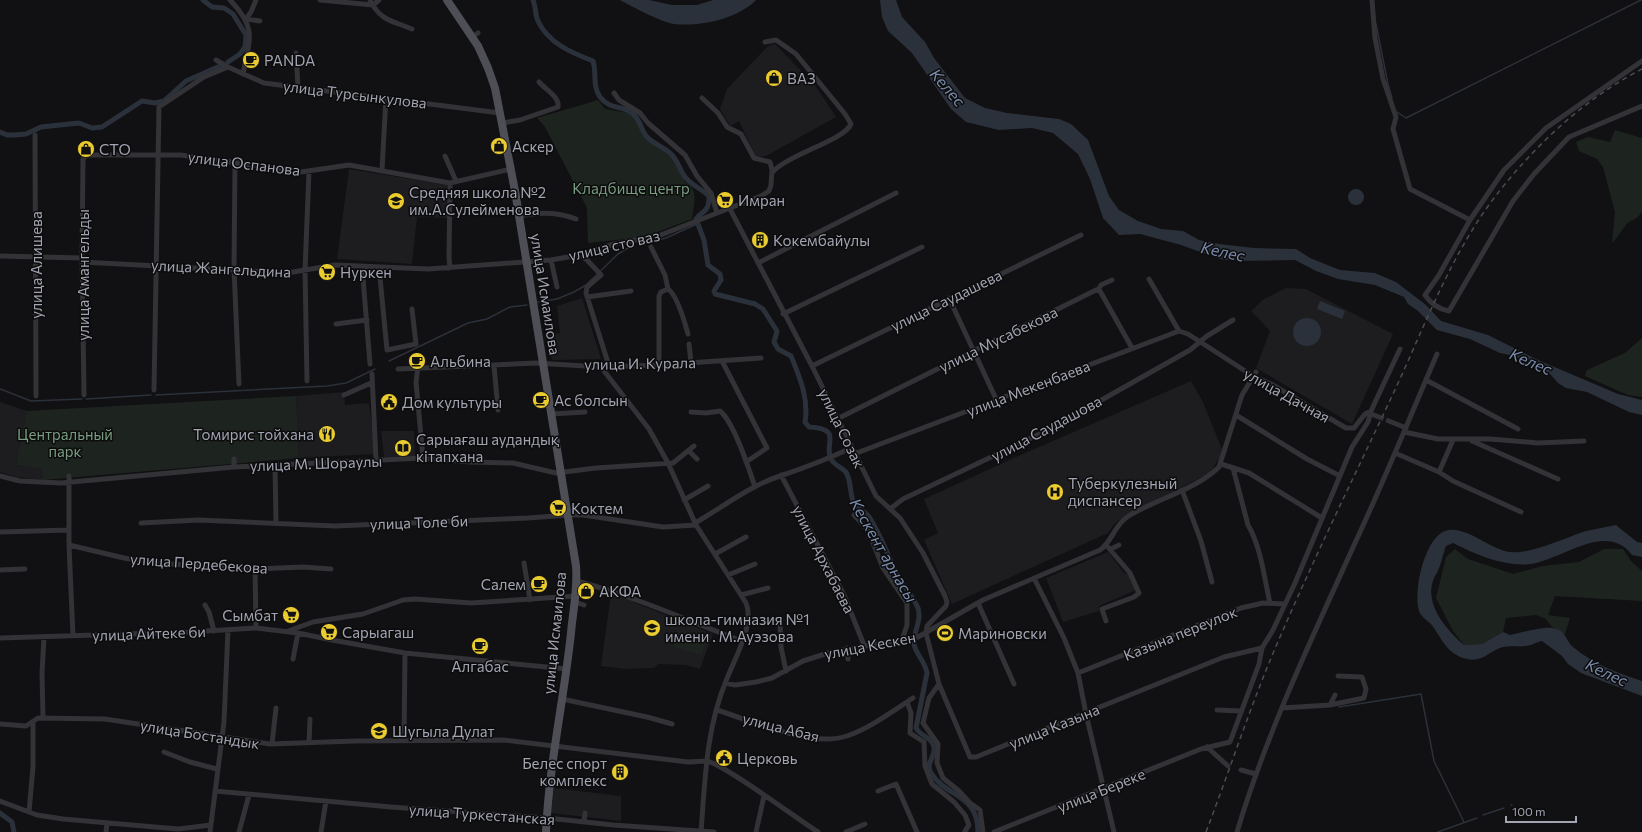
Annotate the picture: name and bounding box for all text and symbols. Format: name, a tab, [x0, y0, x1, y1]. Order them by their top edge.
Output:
cafe icon: PANDA	[241, 50, 261, 70]
place label: PANDA	[264, 51, 315, 69]
water label: Келес	[926, 64, 970, 110]
shop icon: ВАЗ	[764, 68, 784, 88]
place label: ВАЗ	[787, 69, 816, 87]
street label: улица Турсынкулова	[282, 76, 428, 112]
shop icon: Аскер	[489, 136, 509, 156]
place label: Аскер	[512, 137, 554, 155]
shop icon: СТО	[76, 139, 96, 159]
place label: СТО	[99, 140, 131, 158]
street label: улица Оспанова	[187, 147, 301, 179]
park label: Кладбище центр	[572, 179, 690, 197]
place label: Средняя школа №2 им.А.Сулейменова	[409, 183, 546, 218]
supermarket icon: Имран	[715, 190, 735, 210]
school or university icon: Средняя школа №2 им.А.Сулейменова	[386, 191, 406, 211]
place label: Имран	[738, 191, 785, 209]
street label: улица Амангельды	[74, 209, 92, 341]
street label: улица Алишева	[27, 211, 45, 319]
street label: улица сто ваз	[567, 226, 661, 264]
building icon: Кокембайулы	[750, 230, 770, 250]
place label: Кокембайулы	[773, 231, 870, 249]
street label: улица Исмаилова	[527, 232, 565, 356]
water label: Келес	[1199, 237, 1247, 265]
street label: улица Жангельдина	[151, 255, 291, 281]
supermarket icon: Нуркен	[317, 262, 337, 282]
place label: Нуркен	[340, 263, 392, 281]
street label: улица Саудашева	[887, 265, 1005, 335]
street label: улица Мусабекова	[936, 302, 1060, 376]
water label: Келес	[1507, 344, 1555, 378]
cafe icon: Альбина	[407, 351, 427, 371]
place label: Альбина	[430, 352, 491, 370]
street label: улица И. Курала	[584, 353, 696, 373]
street label: улица Мекенбаева	[964, 356, 1092, 420]
street label: улица Дачная	[1241, 364, 1333, 426]
street label: улица Созак	[815, 385, 869, 471]
cafe icon: Ас болсын	[531, 390, 551, 410]
place label: Ас болсын	[554, 391, 628, 409]
street label: улица Саудашова	[988, 391, 1104, 465]
public building icon: Дом культуры	[379, 392, 399, 412]
place label: Дом культуры	[402, 393, 502, 411]
restaurant icon: Томирис тойхана	[317, 424, 337, 444]
park label: Центральный парк	[17, 425, 113, 460]
place label: Томирис тойхана	[193, 425, 314, 443]
place label: Сарыағаш аудандық кітапхана	[416, 430, 560, 465]
library icon: Сарыағаш аудандық кітапхана	[393, 438, 413, 458]
street label: улица М. Шораулы	[249, 452, 383, 474]
place label: Туберкулезный диспансер	[1068, 474, 1177, 509]
hospital icon: Туберкулезный диспансер	[1045, 482, 1065, 502]
water label: Кескент арнасы	[846, 494, 922, 606]
supermarket icon: Коктем	[548, 498, 568, 518]
place label: Коктем	[571, 499, 623, 517]
street label: улица Архабаева	[789, 502, 859, 616]
street label: улица Толе би	[370, 511, 468, 533]
street label: улица Пердебекова	[130, 549, 268, 577]
street label: улица Исмаилова	[539, 571, 569, 695]
cafe icon: Салем	[529, 574, 549, 594]
place label: Салем	[481, 575, 526, 593]
shop icon: АКФА	[576, 581, 596, 601]
place label: АКФА	[599, 582, 641, 600]
street label: Казына переулок	[1121, 602, 1239, 664]
supermarket icon: Сымбат	[281, 605, 301, 625]
place label: Сымбат	[222, 606, 278, 624]
place label: школа-гимназия №1 имени . М.Ауэзова	[665, 610, 810, 645]
school or university icon: школа-гимназия №1 имени . М.Ауэзова	[642, 618, 662, 638]
street label: улица Айтеке би	[92, 622, 206, 644]
supermarket icon: Сарыагаш	[319, 622, 339, 642]
place label: Сарыагаш	[342, 623, 414, 641]
sports icon: Мариновски	[935, 623, 955, 643]
place label: Мариновски	[958, 624, 1047, 642]
street label: улица Кескен	[823, 627, 917, 663]
cafe icon: Алгабас	[470, 636, 490, 656]
water label: Келес	[1583, 654, 1631, 690]
place label: Алгабас	[451, 657, 509, 675]
street label: улица Казына	[1006, 700, 1102, 752]
street label: улица Абая	[741, 709, 821, 745]
street label: улица Бостандык	[139, 716, 261, 752]
school or university icon: Шугыла Дулат	[369, 721, 389, 741]
place label: Шугыла Дулат	[392, 722, 495, 740]
public building icon: Церковь	[714, 748, 734, 768]
place label: Церковь	[737, 749, 798, 767]
place label: Белес спорт комплекс	[522, 754, 607, 789]
building icon: Белес спорт комплекс	[610, 762, 630, 782]
street label: улица Береке	[1054, 764, 1148, 816]
scale bar	[1506, 798, 1576, 824]
street label: улица Туркестанская	[408, 800, 556, 828]
text: 100 m	[1512, 804, 1546, 818]

